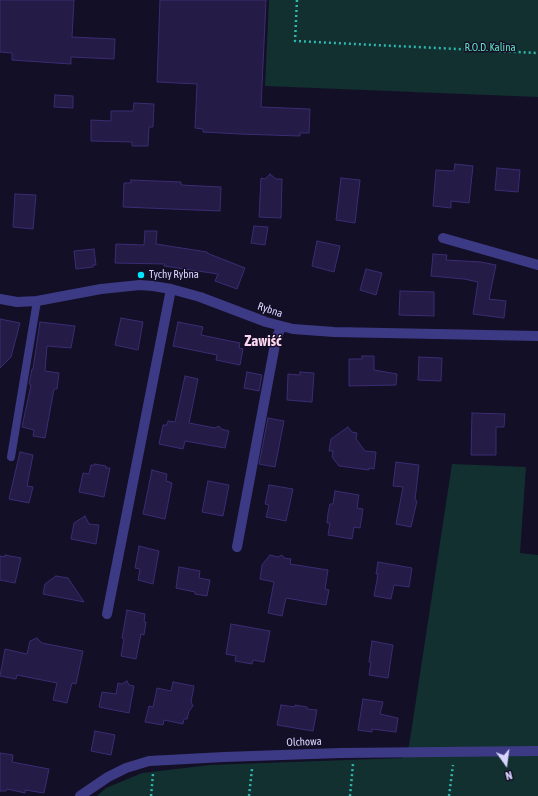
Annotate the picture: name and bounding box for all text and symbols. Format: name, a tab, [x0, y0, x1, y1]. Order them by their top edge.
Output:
park label: R.O.D. Kalina	[464, 41, 516, 55]
place label: Tychy Rybna	[149, 268, 199, 282]
marker: Tychy Rybna	[136, 270, 146, 280]
street label: Rybna	[256, 300, 284, 320]
district label: Zawiść	[245, 332, 281, 350]
street label: Olchowa	[286, 735, 322, 749]
north arrow	[486, 744, 526, 784]
text: N	[504, 769, 514, 782]

